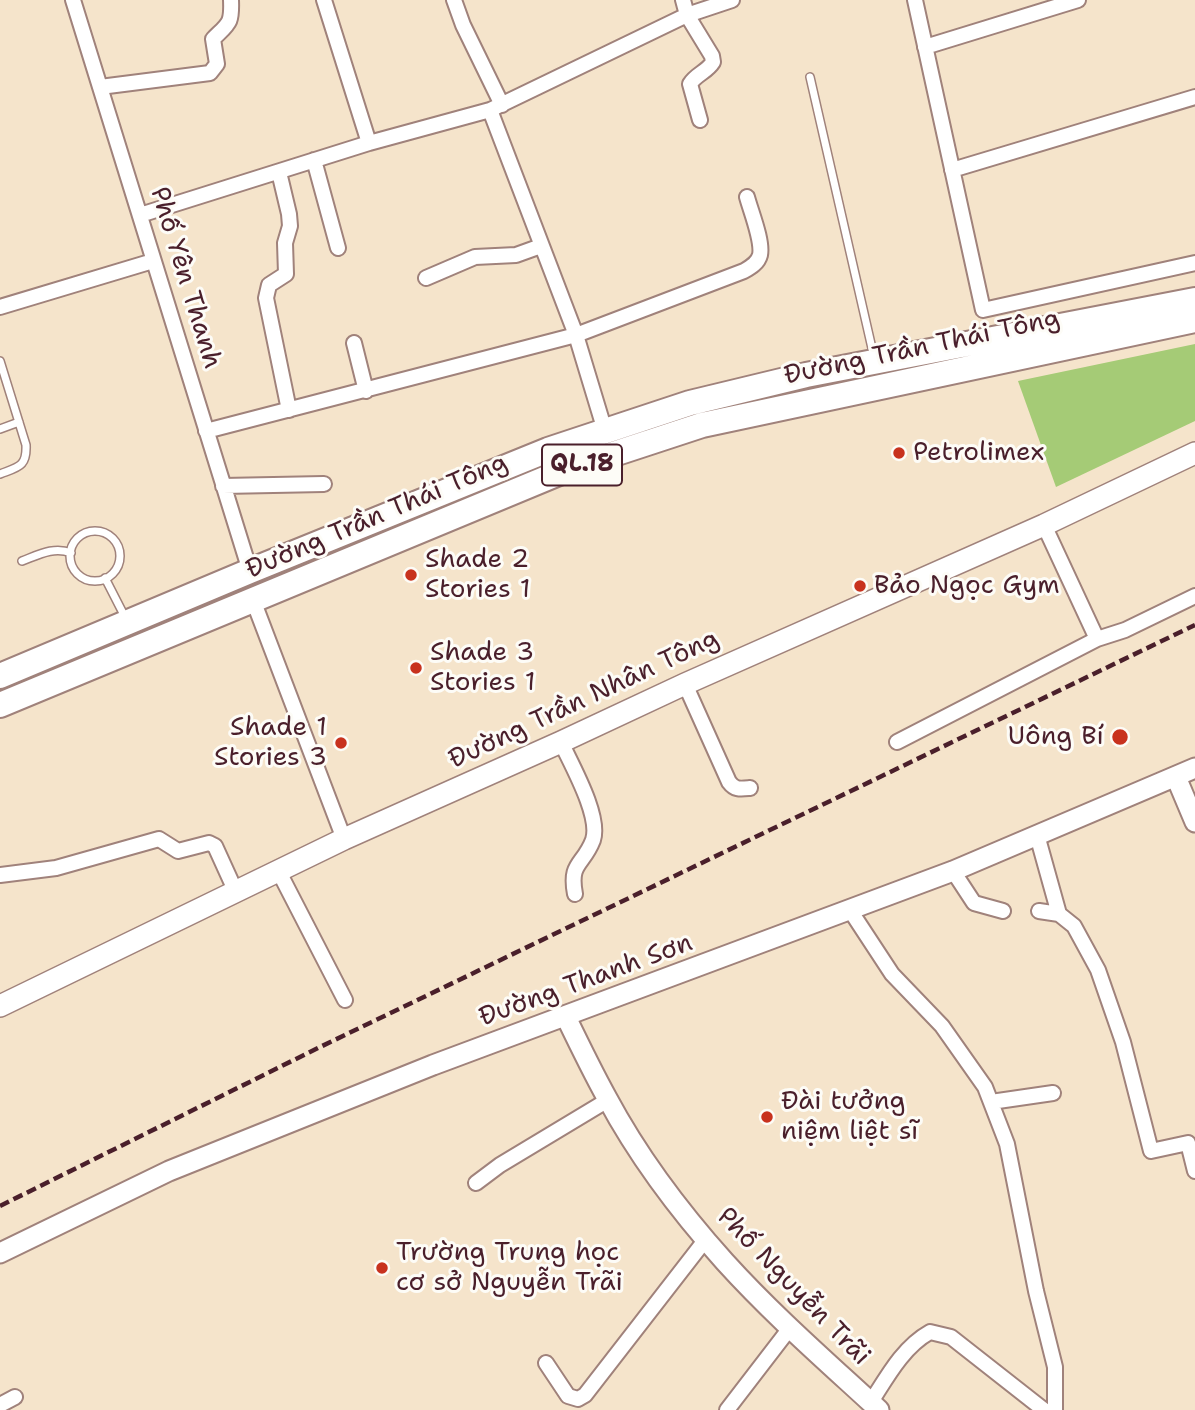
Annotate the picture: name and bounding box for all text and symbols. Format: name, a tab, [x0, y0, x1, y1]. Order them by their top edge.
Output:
street label: Phố Yên Thanh	[143, 183, 227, 373]
street label: Đường Trần Thái Tông	[781, 304, 1063, 392]
place label: Petrolimex	[913, 437, 1044, 469]
road number: QL.18	[542, 444, 622, 486]
marker: Petrolimex	[891, 445, 907, 461]
street label: Đường Trần Thái Tông	[242, 448, 512, 586]
place label: Shade 2 Stories 1	[425, 544, 531, 606]
marker: Shade 2 Stories 1	[403, 567, 419, 583]
place label: Bảo Ngọc Gym	[874, 570, 1060, 602]
marker: Bảo Ngọc Gym	[852, 578, 868, 594]
street label: Đường Trần Nhân Tông	[444, 624, 724, 776]
place label: Shade 3 Stories 1	[430, 637, 536, 698]
marker: Shade 3 Stories 1	[408, 660, 424, 676]
place label: Shade 1 Stories 3	[214, 712, 327, 774]
place label: Uông Bí	[1008, 721, 1104, 753]
marker: Uông Bí	[1110, 727, 1130, 747]
marker: Shade 1 Stories 3	[333, 735, 349, 751]
street label: Đường Thanh Sơn	[475, 928, 697, 1034]
place label: Đài tưởng niệm liệt sĩ	[781, 1086, 918, 1148]
marker: Đài tưởng niệm liệt sĩ	[759, 1109, 775, 1125]
street label: Phố Nguyễn Trãi	[710, 1202, 876, 1372]
place label: Trường Trung học cơ sở Nguyễn Trãi	[396, 1237, 623, 1298]
marker: Trường Trung học cơ sở Nguyễn Trãi	[374, 1260, 390, 1276]

